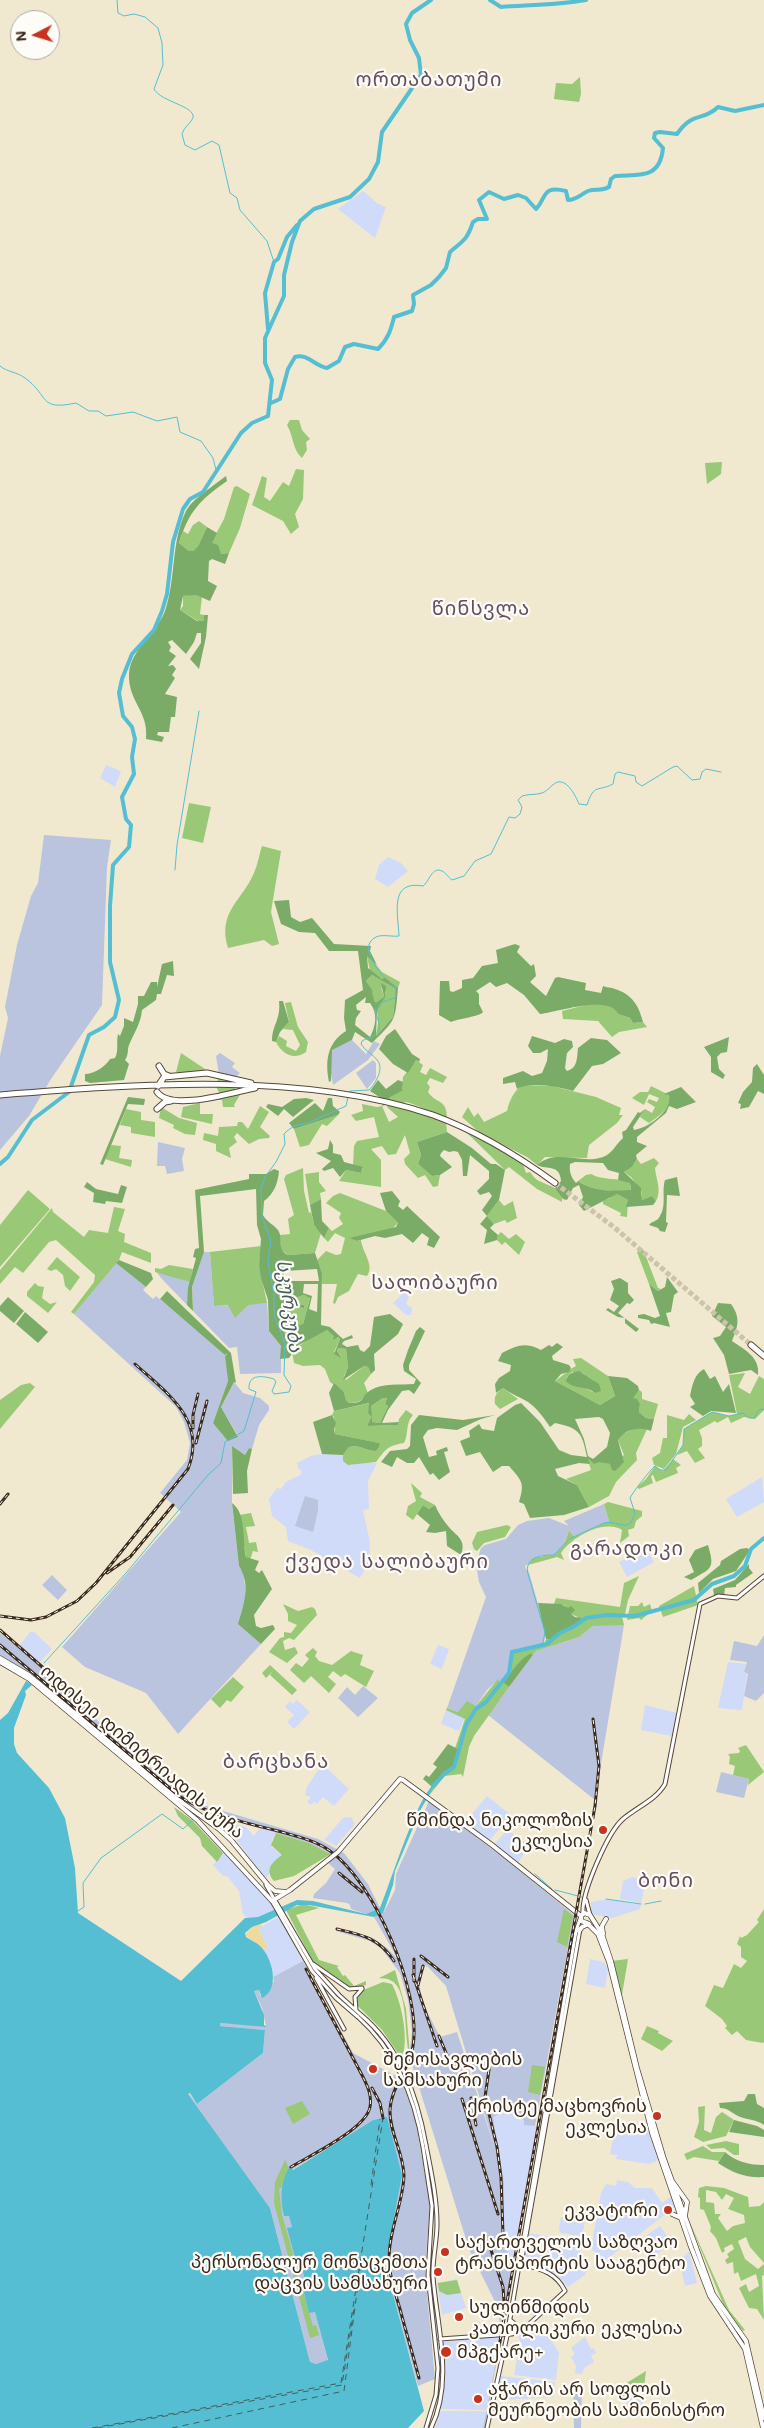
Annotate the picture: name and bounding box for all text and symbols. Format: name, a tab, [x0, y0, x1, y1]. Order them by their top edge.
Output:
north arrow	[10, 10, 60, 60]
text: N	[11, 30, 30, 42]
district label: ორთაბათუმი	[354, 68, 504, 92]
district label: წინსვლა	[431, 597, 531, 621]
water label: სკურკუბა	[271, 1258, 307, 1354]
district label: სალიბაური	[370, 1271, 500, 1295]
district label: გარადოკი	[569, 1537, 685, 1561]
district label: ქვედა სალიბაური	[283, 1550, 491, 1574]
street label: ოდისეი დიმიტრიადის ქუჩა	[36, 1661, 248, 1843]
district label: ბარცხანა	[222, 1750, 330, 1774]
place label: წმინდა ნიკოლოზის ეკლესია	[406, 1809, 593, 1852]
marker: წმინდა ნიკოლოზის ეკლესია	[597, 1824, 609, 1836]
district label: ბონი	[638, 1869, 694, 1893]
place label: შემოსავლების სამსახური	[383, 2048, 522, 2090]
marker: შემოსავლების სამსახური	[367, 2063, 379, 2075]
place label: ქრისტე მაცხოვრის ეკლესია	[467, 2095, 647, 2138]
marker: ქრისტე მაცხოვრის ეკლესია	[651, 2110, 663, 2122]
place label: ეკვატორი	[564, 2199, 658, 2221]
marker: ეკვატორი	[662, 2204, 674, 2216]
place label: საქართველოს საზღვაო ტრანსპორტის სააგენტო	[455, 2231, 686, 2274]
marker: საქართველოს საზღვაო ტრანსპორტის სააგენტო	[439, 2246, 451, 2258]
place label: პერსონალურ მონაცემთა დაცვის სამსახური	[191, 2251, 428, 2294]
marker: პერსონალურ მონაცემთა დაცვის სამსახური	[432, 2266, 444, 2278]
place label: სულიწმიდის კათოლიკური ეკლესია	[469, 2296, 683, 2338]
marker: სულიწმიდის კათოლიკური ეკლესია	[453, 2311, 465, 2323]
place label: მპგქარე+	[457, 2341, 544, 2363]
marker: მპგქარე+	[439, 2345, 453, 2359]
place label: აჭარის არ სოფლის მეურნეობის სამინისტრო	[488, 2378, 725, 2420]
marker: აჭარის არ სოფლის მეურნეობის სამინისტრო	[472, 2393, 484, 2405]

